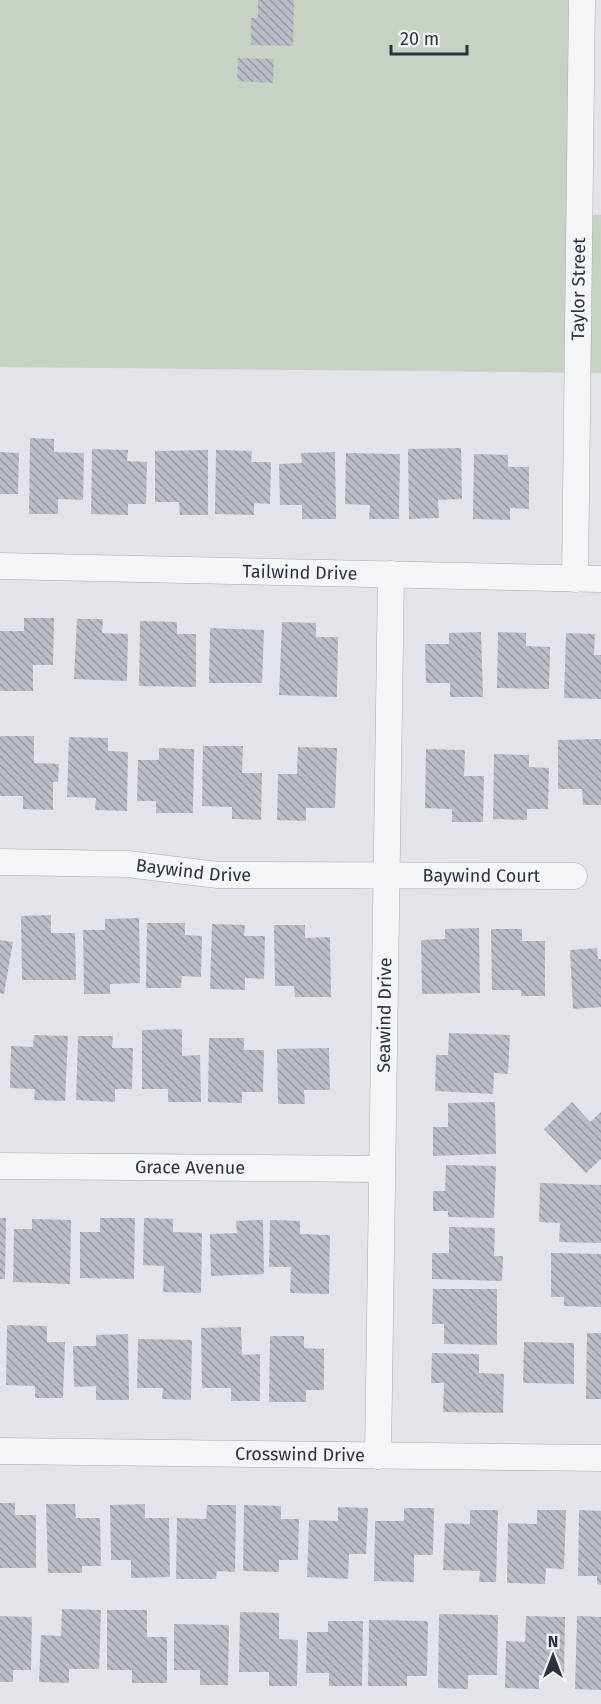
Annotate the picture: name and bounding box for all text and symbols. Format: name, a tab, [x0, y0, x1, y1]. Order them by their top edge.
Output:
scale bar	[391, 18, 468, 56]
text: 20 m	[400, 28, 439, 50]
street label: Taylor Street	[567, 237, 590, 341]
street label: Tailwind Drive	[242, 560, 358, 585]
street label: Baywind Drive	[135, 854, 251, 886]
street label: Baywind Court	[422, 865, 541, 887]
street label: Seawind Drive	[373, 957, 396, 1073]
street label: Grace Avenue	[135, 1156, 245, 1179]
street label: Crosswind Drive	[235, 1443, 365, 1466]
north arrow	[523, 1626, 583, 1686]
text: N	[548, 1632, 558, 1651]

